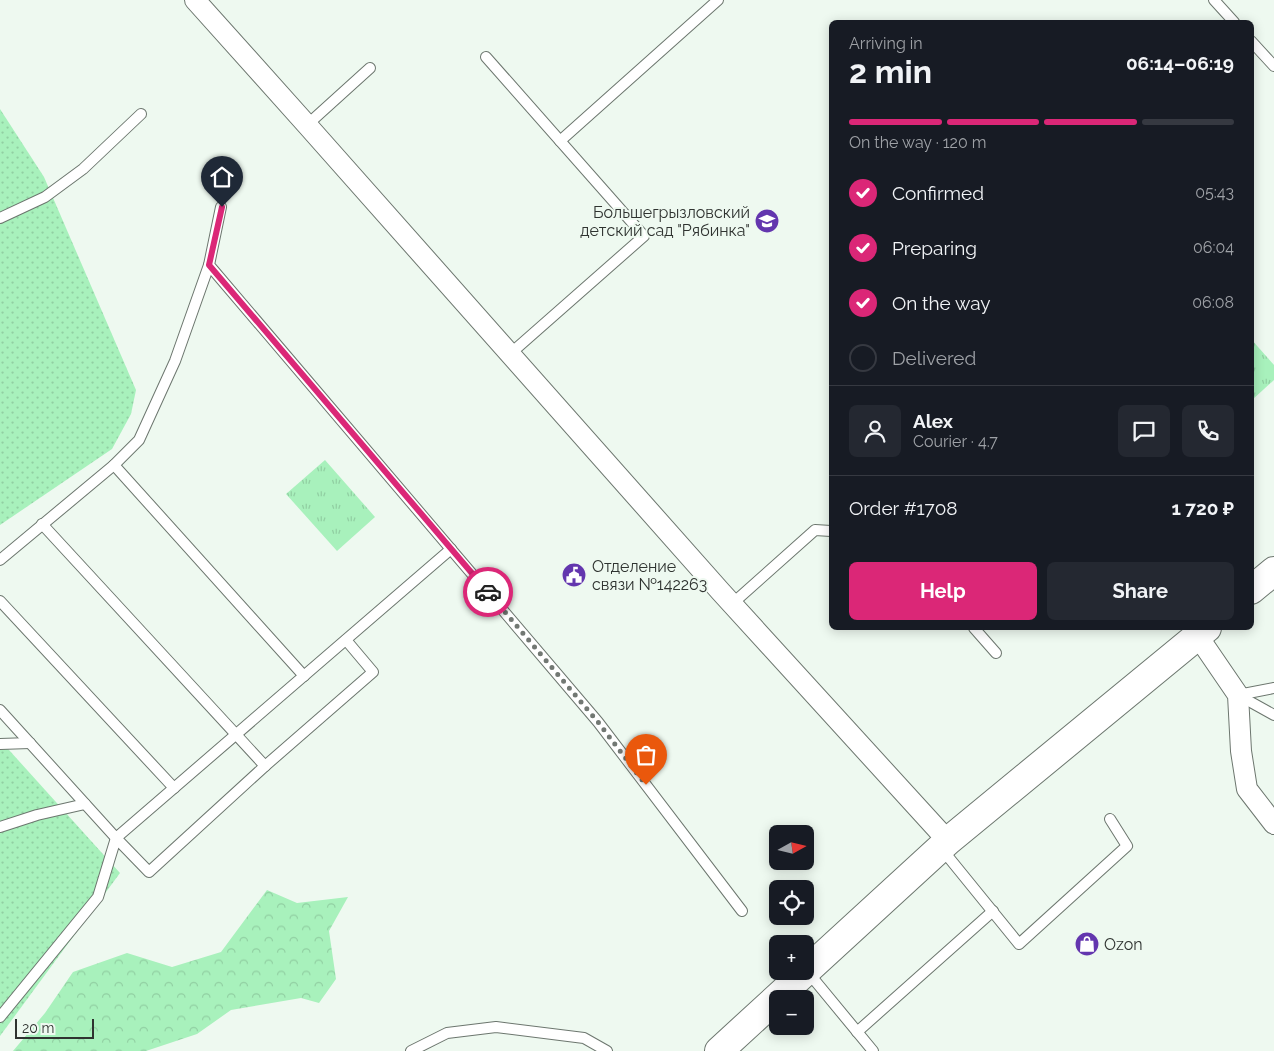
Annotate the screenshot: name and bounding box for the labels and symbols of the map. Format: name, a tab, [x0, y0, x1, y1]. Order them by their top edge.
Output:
pin	[201, 156, 243, 207]
place label: Большегрызловский детский сад "Рябинка"	[580, 203, 750, 240]
school or university icon: Большегрызловский детский сад "Рябинка"	[754, 208, 780, 234]
place label: Отделение связи №142263	[592, 557, 707, 594]
public building icon: Отделение связи №142263	[561, 562, 587, 588]
courier	[463, 567, 513, 617]
pin	[625, 734, 667, 785]
north arrow	[769, 825, 814, 870]
shop icon: Ozon	[1074, 931, 1100, 957]
place label: Ozon	[1104, 935, 1143, 954]
scale bar	[15, 1016, 94, 1039]

